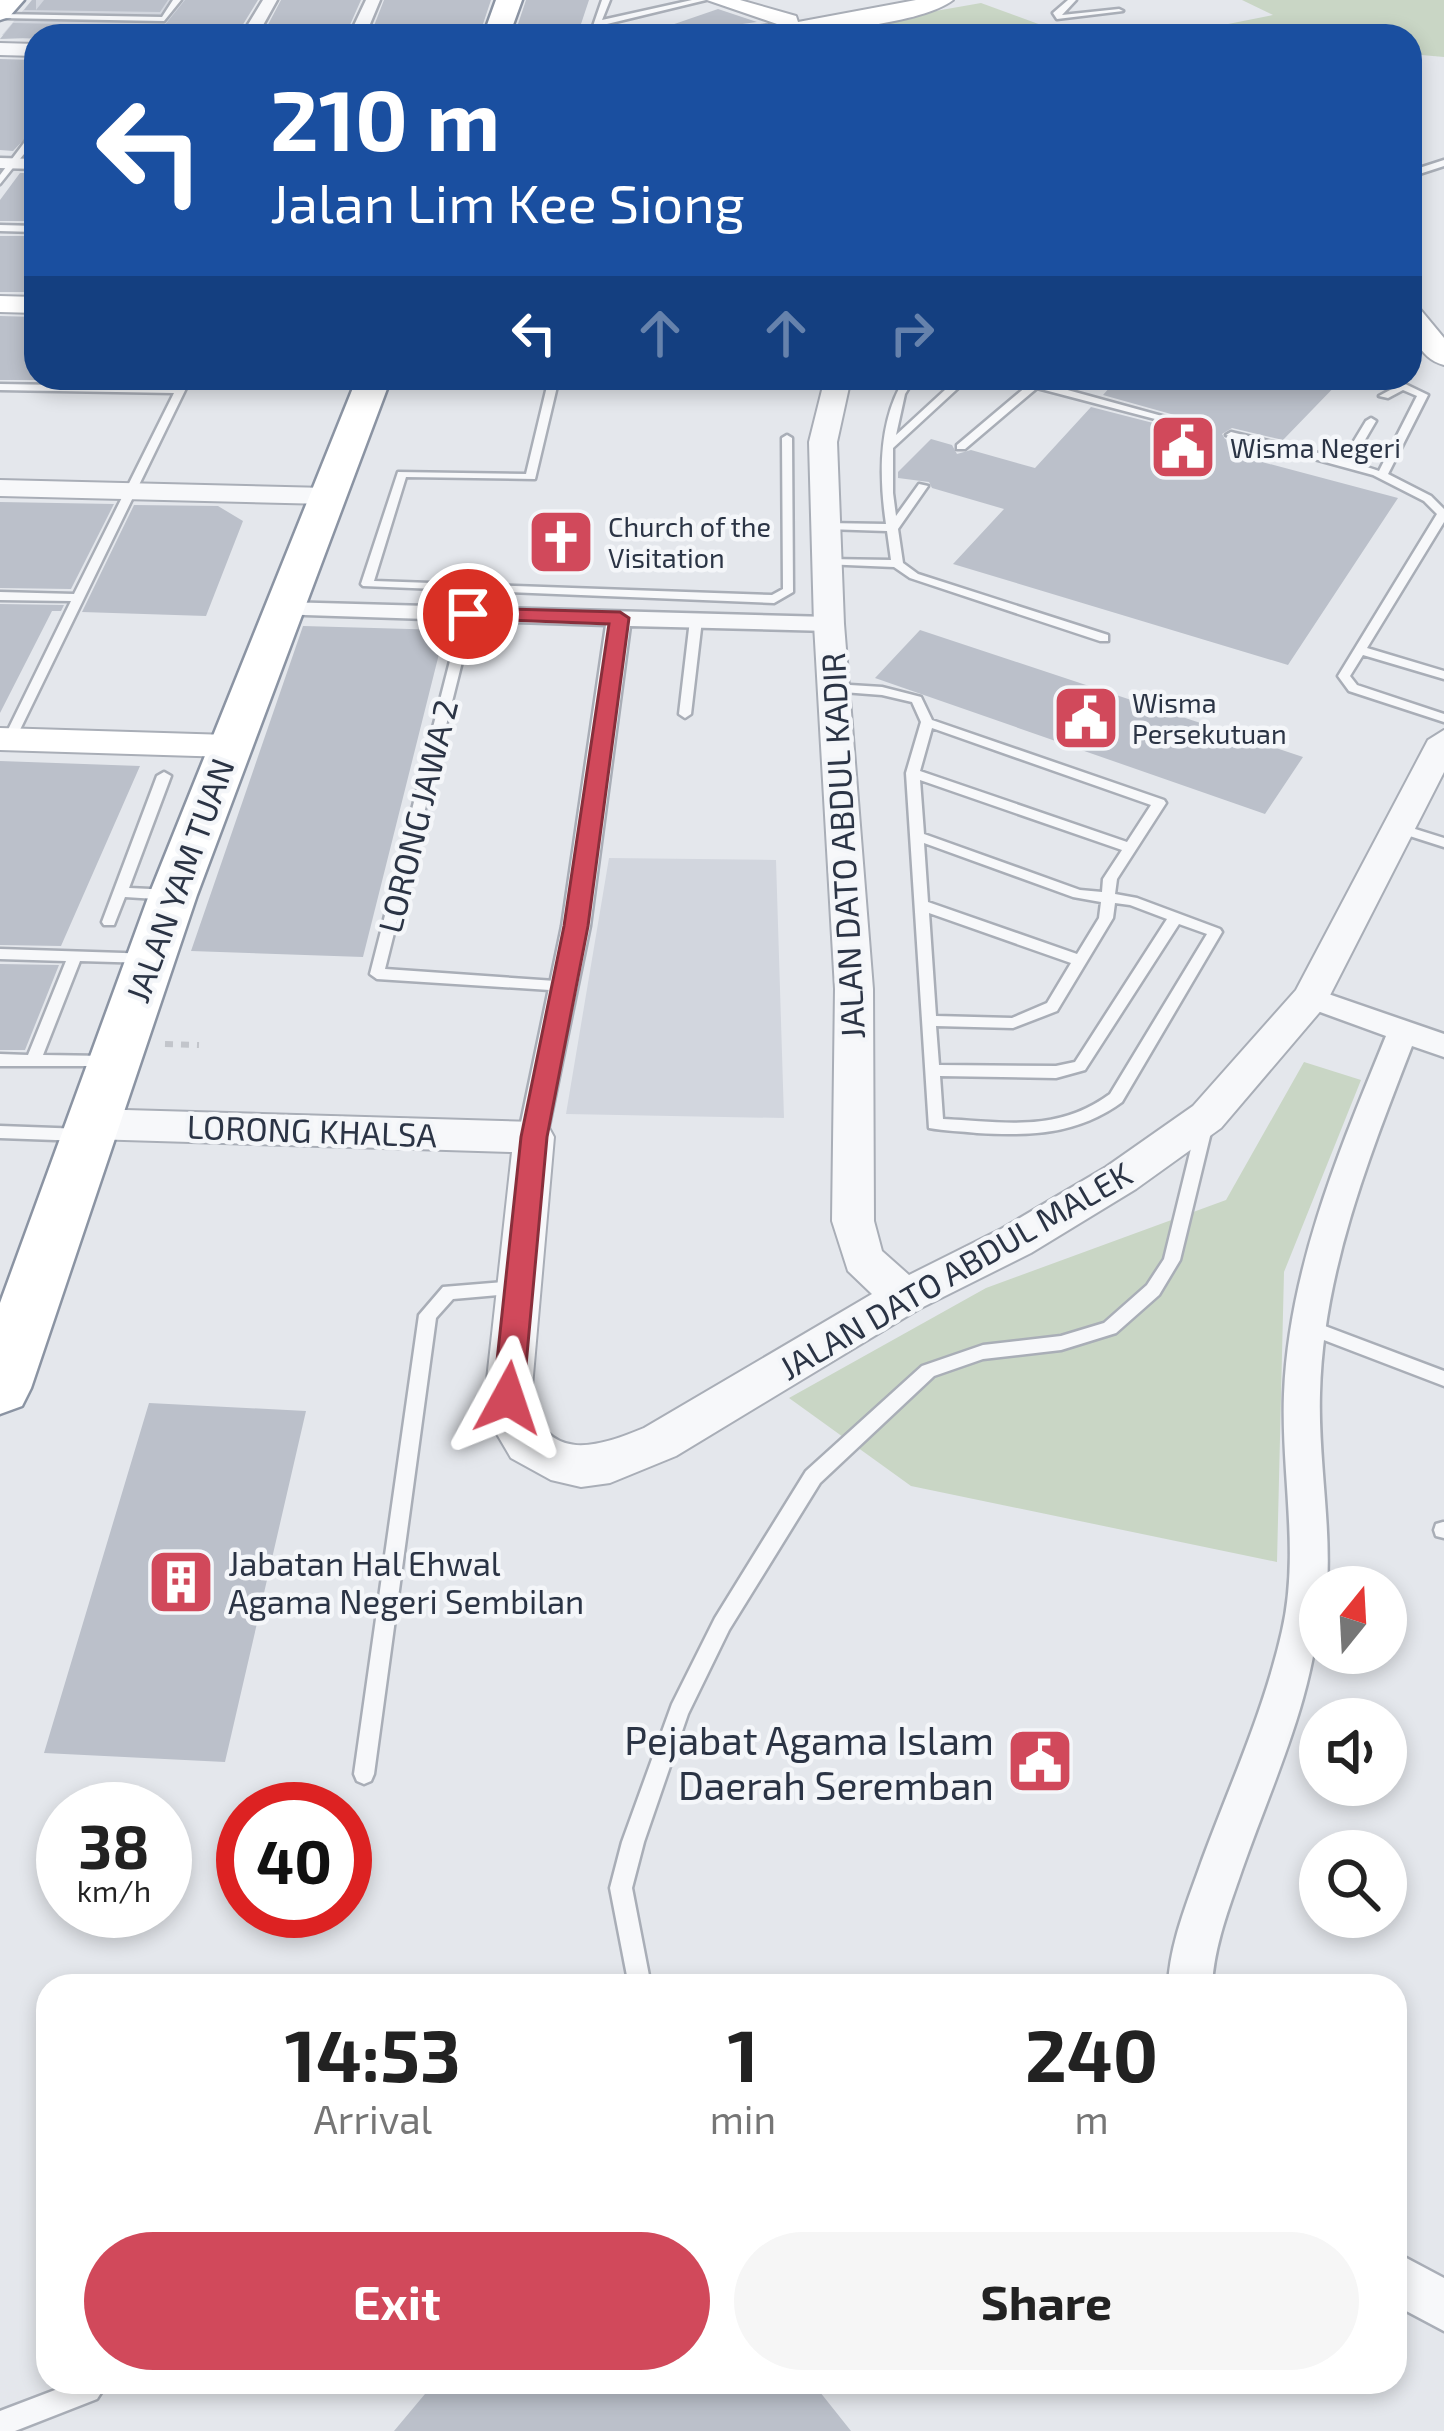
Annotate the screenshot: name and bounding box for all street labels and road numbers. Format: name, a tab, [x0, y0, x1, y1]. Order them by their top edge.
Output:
street label: JALAN DATO ABDUL KADIR	[812, 652, 872, 1040]
street label: LORONG JAWA 2	[369, 695, 465, 937]
street label: JALAN YAM TUAN	[116, 752, 242, 1008]
street label: LORONG KHALSA	[186, 1106, 438, 1154]
street label: JALAN DATO ABDUL MALEK	[772, 1153, 1138, 1387]

